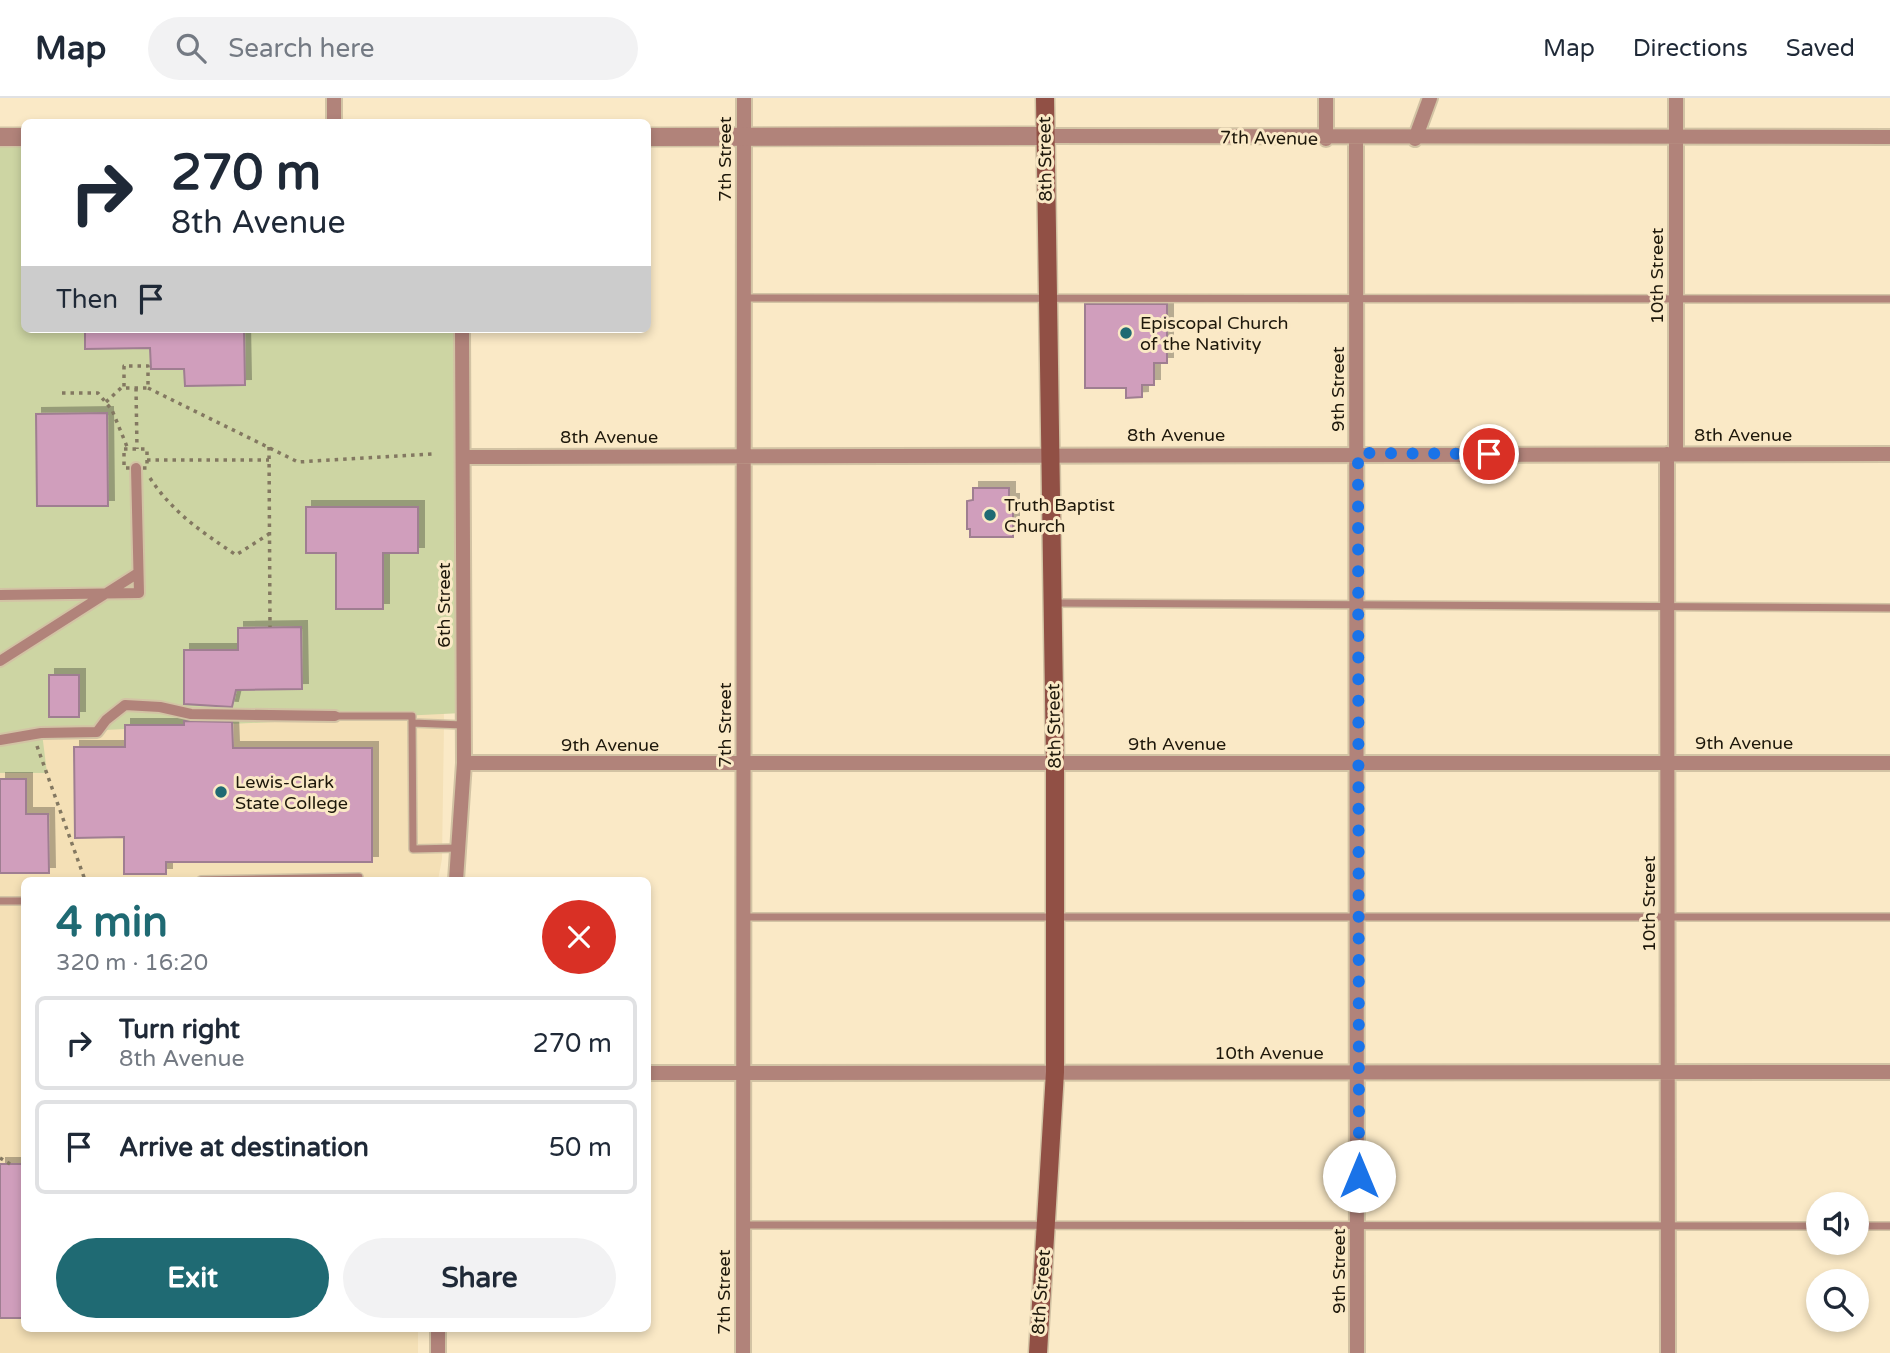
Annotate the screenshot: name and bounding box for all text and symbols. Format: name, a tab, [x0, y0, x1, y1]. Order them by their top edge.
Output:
search box	[148, 17, 638, 80]
text: Map	[35, 29, 106, 68]
icon: search	[172, 29, 210, 67]
text: Search here	[228, 33, 374, 64]
text: Map	[1543, 34, 1595, 63]
text: Directions	[1633, 34, 1748, 63]
text: Saved	[1786, 34, 1855, 63]
street label: 7th Street	[714, 116, 736, 202]
street label: 8th Street	[1033, 116, 1057, 202]
street label: 7th Avenue	[1220, 126, 1318, 150]
text: 270 m	[171, 144, 321, 203]
icon: right	[56, 147, 147, 238]
text: 8th Avenue	[171, 204, 346, 242]
street label: 10th Street	[1646, 228, 1668, 324]
icon: arrive	[132, 280, 170, 318]
text: Then	[56, 284, 118, 315]
place label: Episcopal Church of the Nativity	[1140, 312, 1288, 355]
marker: Episcopal Church of the Nativity	[1118, 325, 1134, 341]
street label: 9th Street	[1327, 346, 1349, 432]
street label: 8th Avenue	[1127, 424, 1225, 446]
pin	[1459, 424, 1519, 484]
street label: 8th Avenue	[1694, 424, 1792, 446]
street label: 8th Avenue	[560, 426, 658, 448]
icon: arrive	[1470, 435, 1508, 473]
place label: Truth Baptist Church	[1004, 494, 1115, 537]
marker: Truth Baptist Church	[982, 507, 998, 523]
street label: 6th Street	[433, 562, 455, 648]
street label: 7th Street	[714, 682, 736, 768]
street label: 8th Street	[1042, 683, 1066, 769]
street label: 9th Avenue	[1695, 732, 1793, 754]
street label: 9th Avenue	[1128, 733, 1226, 755]
street label: 9th Avenue	[561, 734, 659, 756]
place label: Lewis-Clark State College	[235, 771, 348, 814]
marker: Lewis-Clark State College	[213, 784, 229, 800]
street label: 10th Street	[1638, 856, 1660, 952]
text: 4 min	[56, 897, 168, 948]
button: close	[542, 900, 616, 974]
text: 320 m · 16:20	[56, 949, 208, 977]
text: Turn right	[119, 1014, 240, 1045]
icon: right	[60, 1024, 98, 1062]
text: 270 m	[532, 1028, 612, 1059]
street label: 10th Avenue	[1214, 1042, 1324, 1064]
text: 8th Avenue	[119, 1045, 245, 1073]
icon: arrive	[60, 1128, 98, 1166]
text: Arrive at destination	[119, 1132, 369, 1163]
text: 50 m	[549, 1132, 612, 1163]
position arrow	[1322, 1139, 1396, 1213]
map controls	[1806, 1192, 1869, 1332]
button: sound	[1806, 1192, 1869, 1255]
street label: 9th Street	[1328, 1228, 1350, 1314]
button: Exit	[56, 1238, 329, 1318]
button: Share	[343, 1238, 616, 1318]
street label: 7th Street	[713, 1249, 735, 1335]
street label: 8th Street	[1027, 1249, 1055, 1335]
button: search	[1806, 1269, 1869, 1332]

